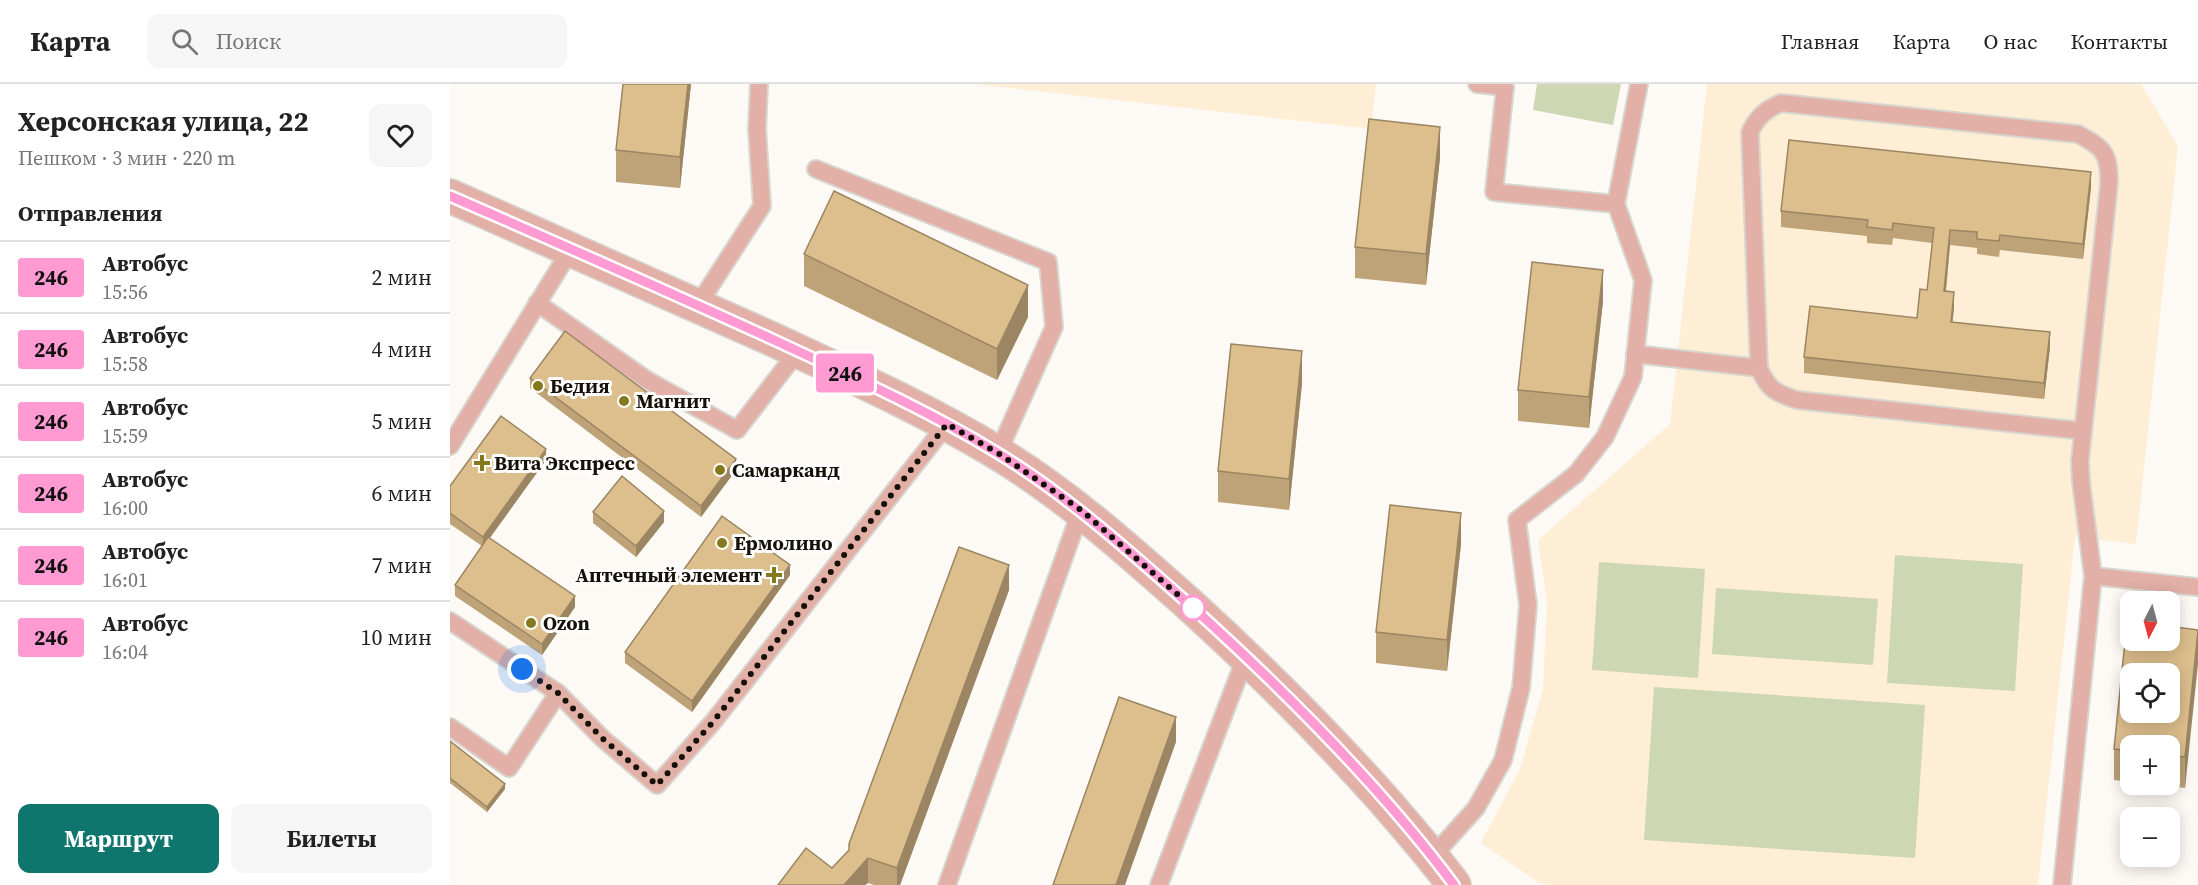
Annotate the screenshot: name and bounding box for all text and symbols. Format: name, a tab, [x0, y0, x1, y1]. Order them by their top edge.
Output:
search box	[147, 14, 567, 68]
text: Карта	[30, 22, 111, 60]
icon: search	[168, 25, 201, 58]
text: Поиск	[216, 26, 281, 56]
text: Главная	[1781, 27, 1859, 56]
text: Карта	[1892, 27, 1950, 56]
text: О нас	[1983, 27, 2037, 56]
text: Контакты	[2070, 27, 2168, 56]
text: Херсонская улица, 22	[18, 102, 309, 140]
button: heart	[369, 104, 432, 167]
text: Пешком · 3 мин · 220 m	[18, 144, 235, 172]
text: Отправления	[18, 198, 162, 228]
text: Автобус	[102, 248, 188, 278]
text: 2 мин	[371, 262, 432, 292]
text: 246	[34, 263, 68, 292]
text: 15:56	[102, 278, 148, 306]
text: Автобус	[102, 320, 188, 350]
text: 4 мин	[371, 334, 432, 364]
text: 246	[34, 335, 68, 364]
text: 15:58	[102, 350, 148, 378]
line badge: 246	[810, 354, 880, 392]
text: 246	[828, 359, 862, 388]
place label: Бедия	[550, 372, 610, 400]
marker: Бедия	[531, 379, 545, 393]
place label: Магнит	[636, 387, 710, 415]
text: Автобус	[102, 392, 188, 422]
marker: Магнит	[617, 394, 631, 408]
text: 5 мин	[371, 406, 432, 436]
text: 246	[34, 407, 68, 436]
text: 15:59	[102, 422, 148, 450]
place label: Вита Экспресс	[494, 449, 635, 477]
marker: Вита Экспресс	[475, 456, 489, 470]
place label: Самарканд	[732, 456, 840, 484]
marker: Самарканд	[713, 463, 727, 477]
text: Автобус	[102, 464, 188, 494]
text: 6 мин	[371, 478, 432, 508]
text: 246	[34, 479, 68, 508]
text: 16:00	[102, 494, 148, 522]
place label: Ермолино	[734, 529, 833, 557]
text: Автобус	[102, 536, 188, 566]
marker: Ермолино	[715, 536, 729, 550]
text: 7 мин	[371, 550, 432, 580]
text: 246	[34, 551, 68, 580]
place label: Аптечный элемент	[575, 561, 762, 589]
text: 16:01	[102, 566, 148, 594]
marker: Аптечный элемент	[767, 568, 781, 582]
north arrow	[2120, 591, 2180, 651]
map controls	[2120, 591, 2180, 867]
unlabelled marker	[1180, 595, 1206, 621]
text: Автобус	[102, 608, 188, 638]
place label: Ozon	[543, 609, 590, 637]
marker: Ozon	[524, 616, 538, 630]
text: 10 мин	[360, 622, 432, 652]
text: 246	[34, 623, 68, 652]
text: 16:04	[102, 638, 148, 666]
your location	[507, 654, 537, 684]
button: locate	[2120, 663, 2180, 723]
button: +	[2120, 735, 2180, 795]
button: Маршрут	[18, 804, 219, 873]
button: Билеты	[231, 804, 432, 873]
button: −	[2120, 807, 2180, 867]

